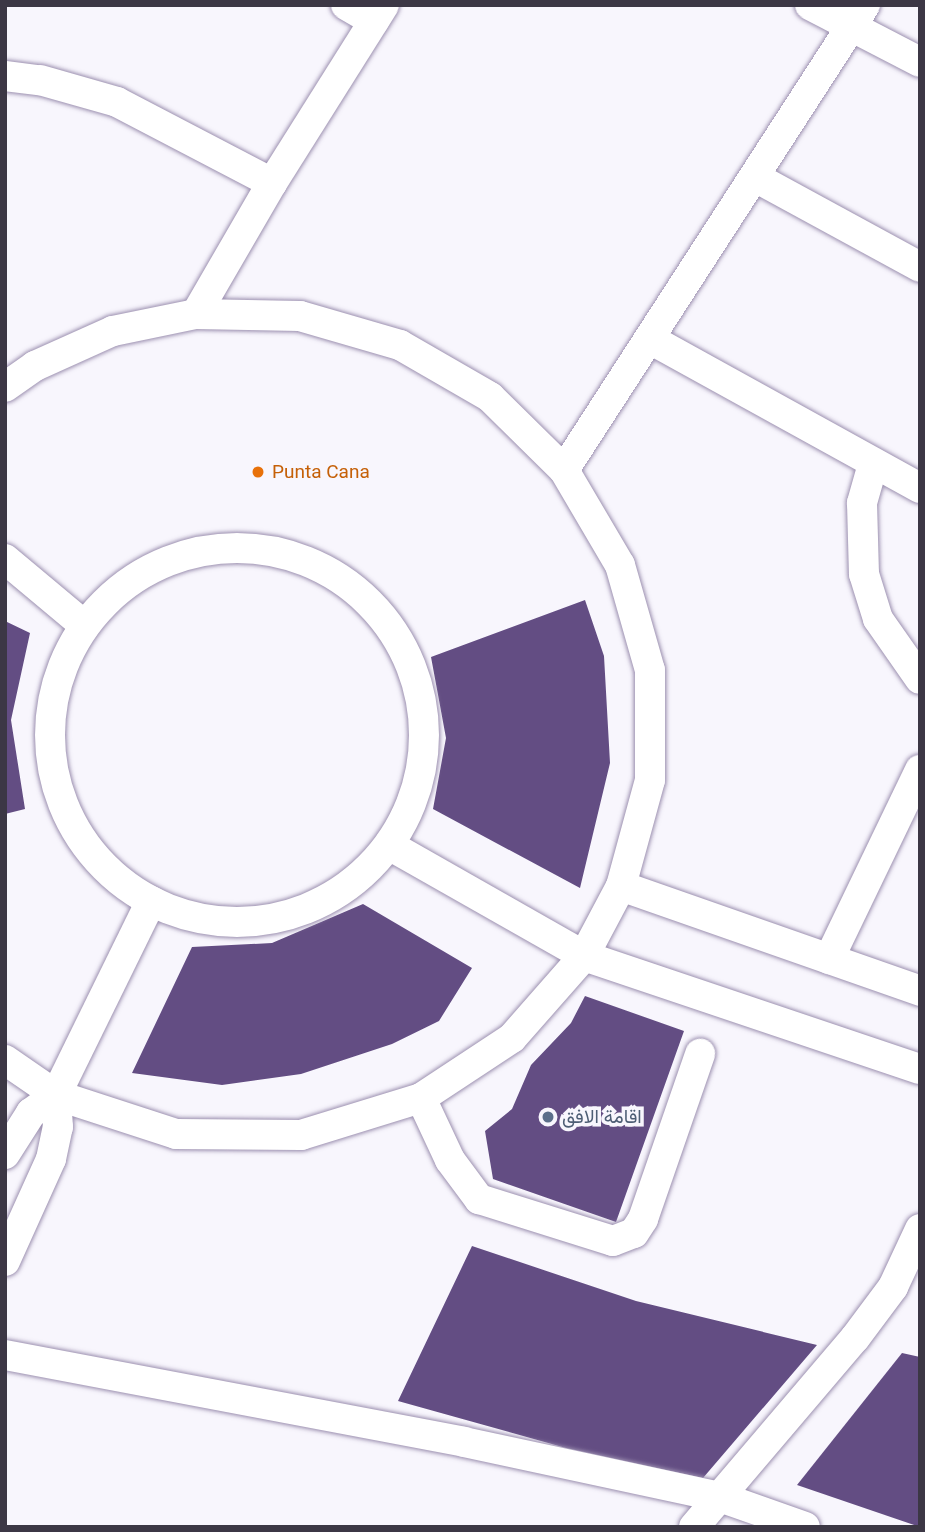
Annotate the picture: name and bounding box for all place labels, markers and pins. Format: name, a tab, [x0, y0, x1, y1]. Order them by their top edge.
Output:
place label: Punta Cana	[272, 461, 370, 483]
marker: Punta Cana	[250, 464, 266, 480]
place label: اقامة الافق	[562, 1106, 642, 1128]
marker: اقامة الافق	[540, 1109, 556, 1125]

